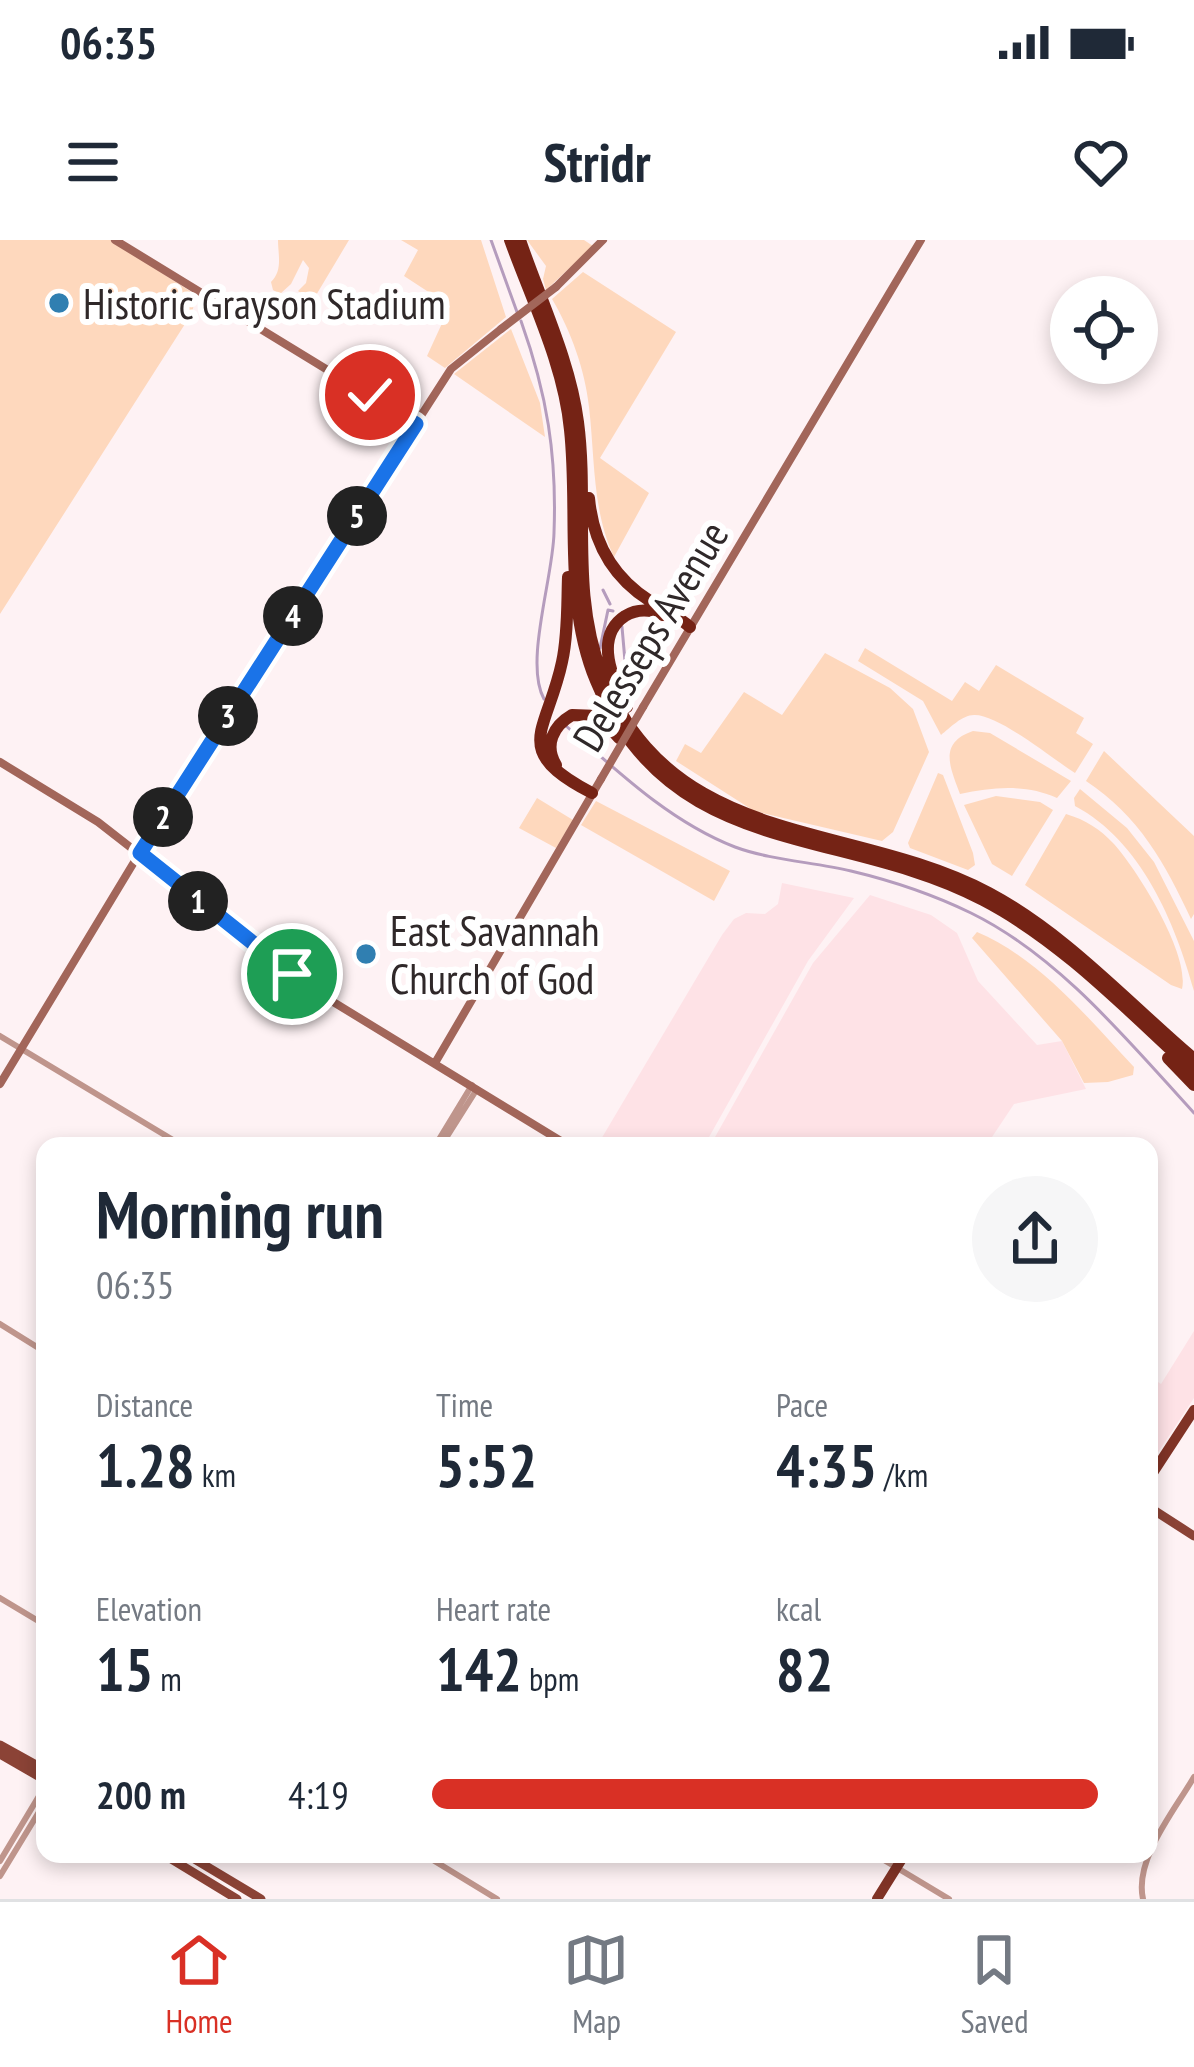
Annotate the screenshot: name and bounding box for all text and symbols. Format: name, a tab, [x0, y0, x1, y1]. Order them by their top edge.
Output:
text: 06:35	[60, 13, 157, 71]
text: Stridr	[543, 127, 651, 197]
icon: menu	[60, 129, 126, 195]
icon: heart	[1068, 129, 1134, 195]
place label: Historic Grayson Stadium	[83, 276, 446, 331]
map controls	[1050, 276, 1158, 384]
button: locate	[1050, 276, 1158, 384]
marker: Historic Grayson Stadium	[46, 290, 72, 316]
pin	[319, 344, 421, 446]
icon: check	[337, 362, 403, 428]
pin: 5	[327, 486, 387, 546]
text: 5	[349, 494, 365, 537]
street label: Delesseps Avenue	[560, 511, 740, 761]
pin: 4	[263, 586, 323, 646]
text: 4	[285, 594, 301, 637]
pin: 3	[198, 686, 258, 746]
text: 3	[220, 694, 236, 737]
pin: 2	[133, 787, 193, 847]
text: 2	[155, 795, 171, 838]
pin: 1	[168, 871, 228, 931]
text: 1	[190, 879, 206, 922]
place label: East Savannah Church of God	[390, 903, 600, 1006]
pin	[241, 923, 343, 1025]
icon: arrive	[259, 941, 325, 1007]
marker: East Savannah Church of God	[353, 941, 379, 967]
text: Morning run	[96, 1171, 384, 1256]
button: share	[972, 1176, 1098, 1302]
text: 06:35	[96, 1259, 174, 1310]
text: Distance	[96, 1383, 193, 1426]
text: Time	[436, 1383, 493, 1426]
text: Pace	[776, 1383, 828, 1426]
text: 1.28	[96, 1426, 195, 1504]
text: 5:52	[436, 1426, 537, 1504]
text: 4:35	[776, 1426, 877, 1504]
text: km	[195, 1453, 236, 1496]
text: /km	[877, 1453, 928, 1496]
text: Elevation	[96, 1587, 202, 1630]
text: Heart rate	[436, 1587, 551, 1630]
text: kcal	[776, 1587, 821, 1630]
text: 15	[96, 1630, 153, 1708]
text: 142	[436, 1630, 522, 1708]
text: 82	[776, 1630, 833, 1708]
text: m	[153, 1657, 182, 1700]
text: bpm	[522, 1657, 579, 1700]
text: 200 m	[96, 1769, 186, 1820]
text: 4:19	[288, 1769, 349, 1820]
tab: Home	[165, 1927, 233, 2042]
tab: Map	[563, 1927, 629, 2042]
tab: Saved	[960, 1927, 1028, 2042]

